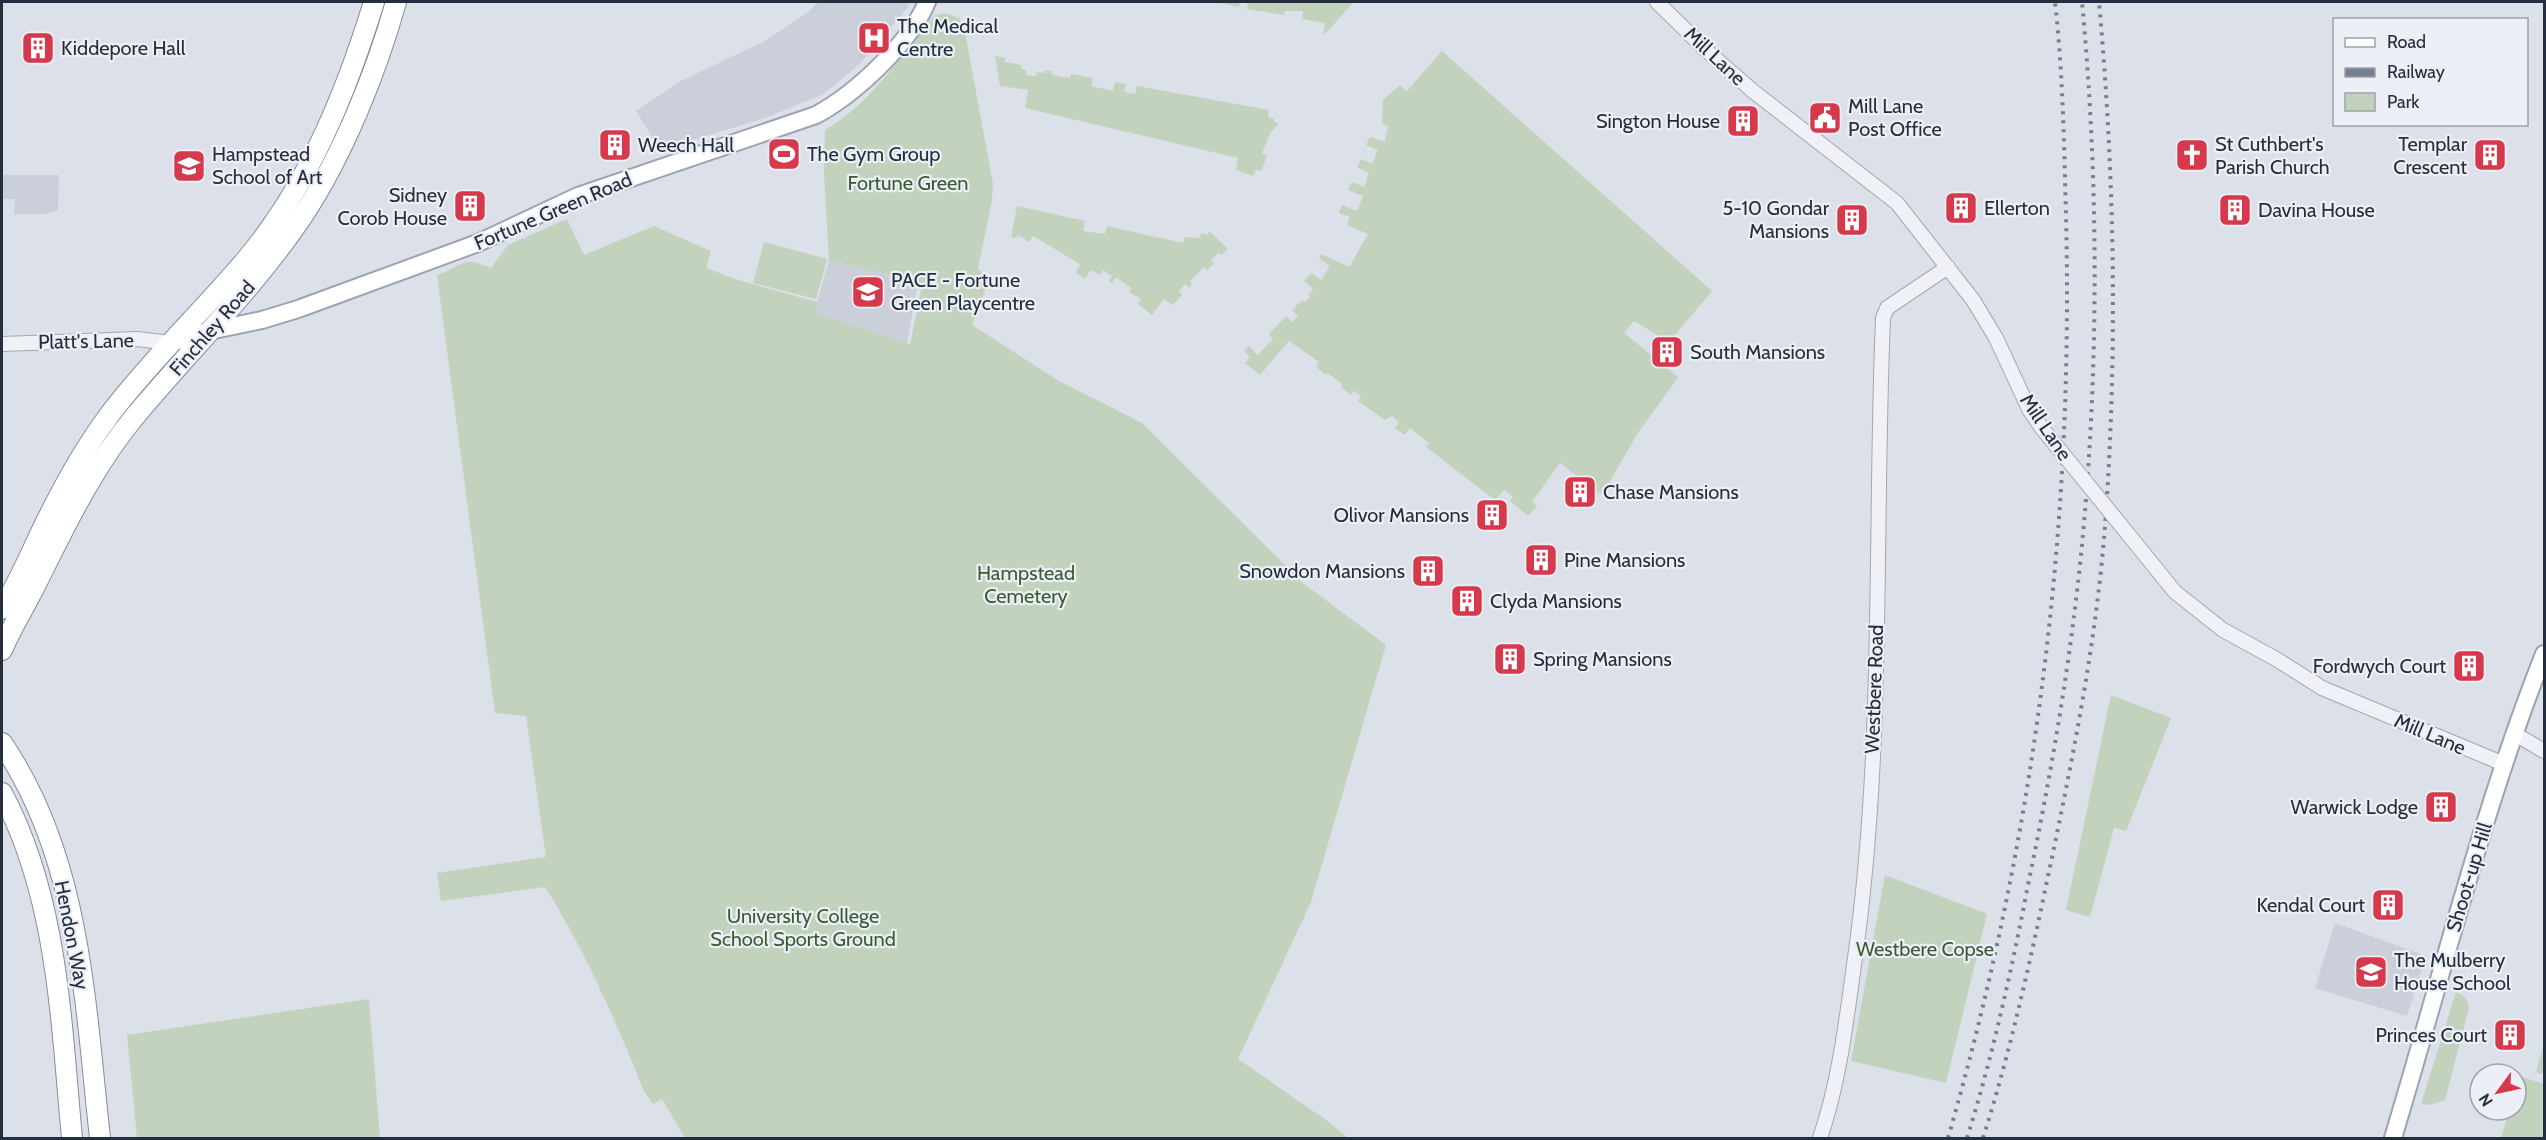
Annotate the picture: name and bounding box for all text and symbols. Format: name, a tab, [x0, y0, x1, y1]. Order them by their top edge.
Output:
place label: The Medical Centre	[897, 14, 998, 61]
legend	[2333, 18, 2528, 126]
hospital icon: The Medical Centre	[856, 20, 892, 56]
street label: Mill Lane	[1679, 22, 1751, 90]
building icon: Kiddepore Hall	[20, 30, 56, 66]
text: Road	[2387, 31, 2426, 53]
place label: Kiddepore Hall	[61, 36, 186, 60]
text: Railway	[2387, 61, 2445, 83]
text: Park	[2387, 91, 2420, 113]
place label: Mill Lane Post Office	[1848, 94, 1942, 141]
public building icon: Mill Lane Post Office	[1807, 100, 1843, 136]
building icon: Sington House	[1725, 103, 1761, 139]
place label: Sington House	[1596, 109, 1720, 133]
building icon: Weech Hall	[597, 127, 633, 163]
place label: St Cuthbert's Parish Church	[2215, 132, 2330, 179]
place label: Templar Crescent	[2393, 132, 2468, 179]
place label: Weech Hall	[638, 133, 734, 157]
sports icon: The Gym Group	[766, 136, 802, 172]
church icon: St Cuthbert's Parish Church	[2174, 137, 2210, 173]
building icon: Templar Crescent	[2472, 137, 2508, 173]
place label: Hampstead School of Art	[212, 142, 322, 189]
place label: The Gym Group	[807, 142, 940, 166]
school or university icon: Hampstead School of Art	[171, 148, 207, 184]
street label: Fortune Green Road	[471, 167, 635, 255]
park label: Fortune Green	[847, 171, 969, 195]
place label: Sidney Corob House	[337, 183, 447, 230]
building icon: Sidney Corob House	[452, 188, 488, 224]
building icon: Ellerton	[1943, 190, 1979, 226]
building icon: Davina House	[2217, 192, 2253, 228]
place label: 5-10 Gondar Mansions	[1722, 196, 1830, 243]
place label: Ellerton	[1984, 196, 2050, 220]
place label: Davina House	[2258, 198, 2375, 222]
building icon: 5-10 Gondar Mansions	[1834, 202, 1870, 238]
place label: PACE - Fortune Green Playcentre	[891, 268, 1035, 315]
school or university icon: PACE - Fortune Green Playcentre	[850, 274, 886, 310]
street label: Finchley Road	[164, 275, 260, 381]
street label: Platt's Lane	[38, 328, 134, 354]
building icon: South Mansions	[1649, 334, 1685, 370]
place label: South Mansions	[1690, 340, 1825, 364]
street label: Mill Lane	[2015, 389, 2077, 465]
building icon: Chase Mansions	[1562, 474, 1598, 510]
place label: Chase Mansions	[1603, 480, 1739, 504]
building icon: Olivor Mansions	[1474, 497, 1510, 533]
place label: Olivor Mansions	[1333, 503, 1469, 527]
building icon: Pine Mansions	[1523, 542, 1559, 578]
place label: Pine Mansions	[1564, 548, 1685, 572]
building icon: Snowdon Mansions	[1410, 553, 1446, 589]
place label: Snowdon Mansions	[1239, 559, 1405, 583]
park label: Hampstead Cemetery	[977, 561, 1075, 608]
building icon: Clyda Mansions	[1449, 583, 1485, 619]
place label: Clyda Mansions	[1490, 589, 1622, 613]
street label: Westbere Road	[1860, 624, 1888, 754]
building icon: Spring Mansions	[1492, 641, 1528, 677]
place label: Spring Mansions	[1533, 647, 1672, 671]
building icon: Fordwych Court	[2451, 648, 2487, 684]
place label: Fordwych Court	[2313, 654, 2446, 678]
street label: Mill Lane	[2391, 708, 2469, 760]
building icon: Warwick Lodge	[2423, 789, 2459, 825]
place label: Warwick Lodge	[2291, 795, 2418, 819]
street label: Shoot-up Hill	[2441, 819, 2497, 935]
street label: Hendon Way	[50, 878, 94, 992]
building icon: Kendal Court	[2370, 887, 2406, 923]
place label: Kendal Court	[2256, 893, 2365, 917]
park label: University College School Sports Ground	[710, 904, 896, 951]
park label: Westbere Copse	[1856, 937, 1994, 961]
place label: The Mulberry House School	[2394, 948, 2511, 995]
school or university icon: The Mulberry House School	[2353, 954, 2389, 990]
building icon: Princes Court	[2492, 1017, 2528, 1053]
place label: Princes Court	[2375, 1023, 2487, 1047]
north arrow	[2468, 1062, 2528, 1122]
text: N	[2475, 1090, 2497, 1110]

